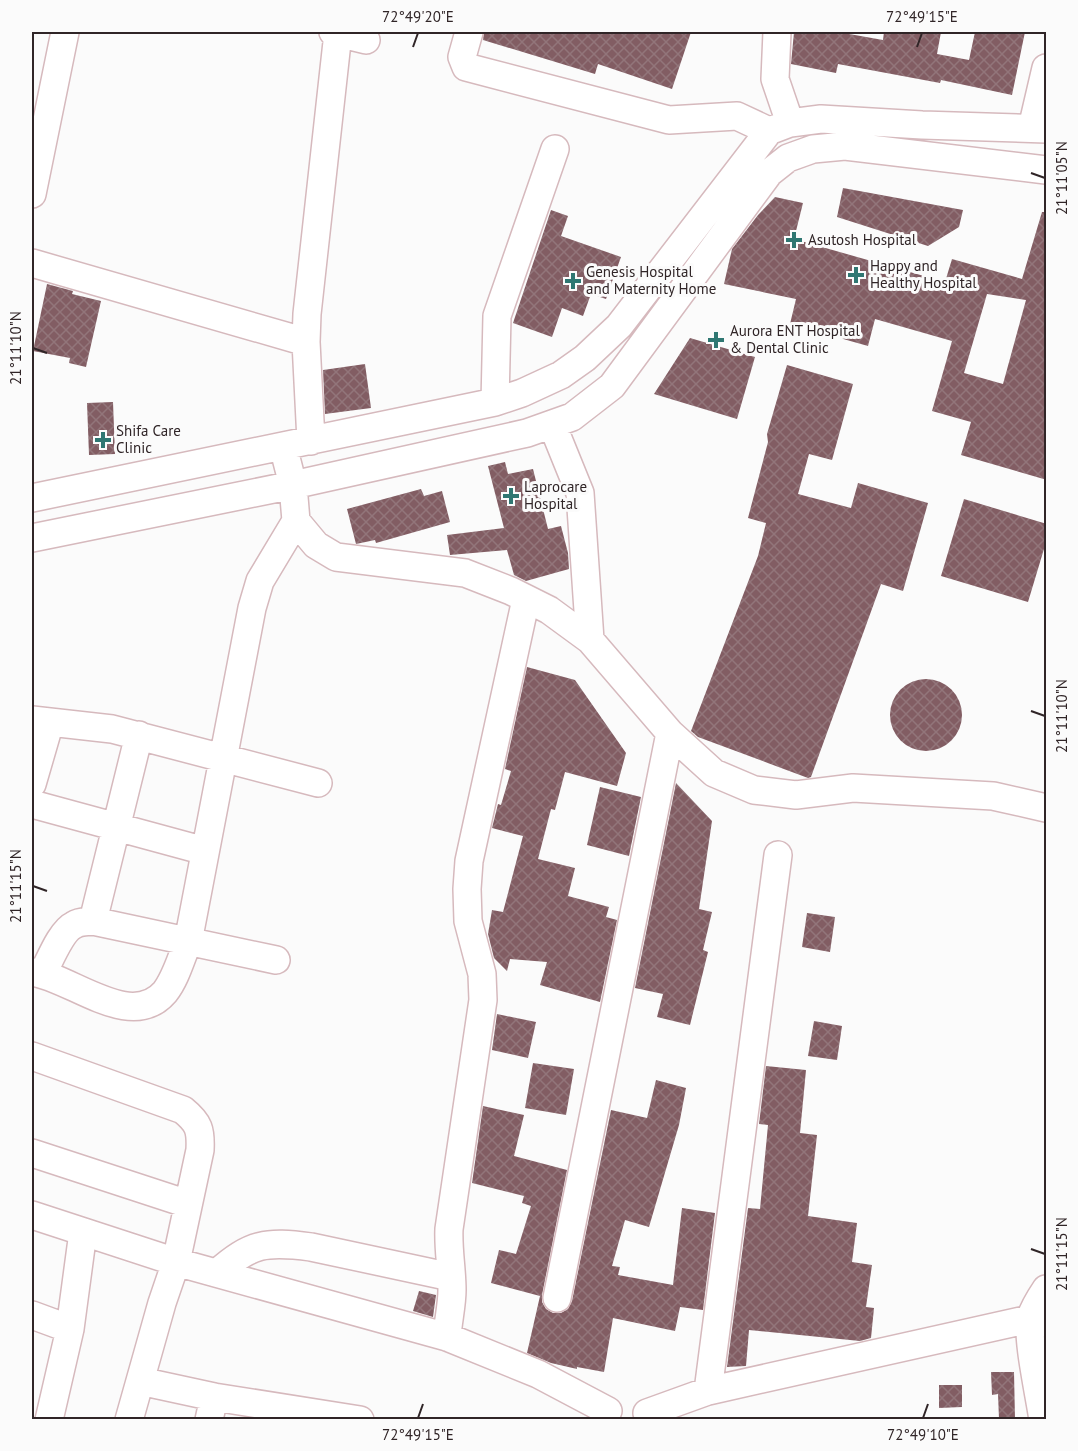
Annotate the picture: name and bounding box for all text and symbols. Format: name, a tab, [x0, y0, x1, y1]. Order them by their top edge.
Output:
text: 72°49'20"E	[382, 7, 454, 26]
text: 72°49'15"E	[886, 7, 958, 26]
text: 21°11'05"N	[1052, 141, 1071, 215]
place label: Asutosh Hospital	[808, 230, 917, 249]
marker: Asutosh Hospital	[785, 231, 803, 249]
place label: Happy and Healthy Hospital	[870, 256, 977, 292]
place label: Genesis Hospital and Maternity Home	[586, 262, 716, 298]
marker: Happy and Healthy Hospital	[847, 266, 865, 284]
marker: Genesis Hospital and Maternity Home	[564, 272, 582, 290]
text: 21°11'10"N	[6, 311, 25, 385]
place label: Aurora ENT Hospital & Dental Clinic	[730, 321, 861, 357]
marker: Aurora ENT Hospital & Dental Clinic	[707, 331, 725, 349]
place label: Shifa Care Clinic	[116, 421, 181, 457]
marker: Shifa Care Clinic	[94, 431, 112, 449]
place label: Laprocare Hospital	[524, 477, 587, 513]
marker: Laprocare Hospital	[502, 487, 520, 505]
text: 21°11'10"N	[1052, 679, 1071, 753]
text: 21°11'15"N	[6, 849, 25, 923]
text: 21°11'15"N	[1052, 1217, 1071, 1291]
text: 72°49'15"E	[382, 1425, 454, 1444]
text: 72°49'10"E	[887, 1425, 959, 1444]

